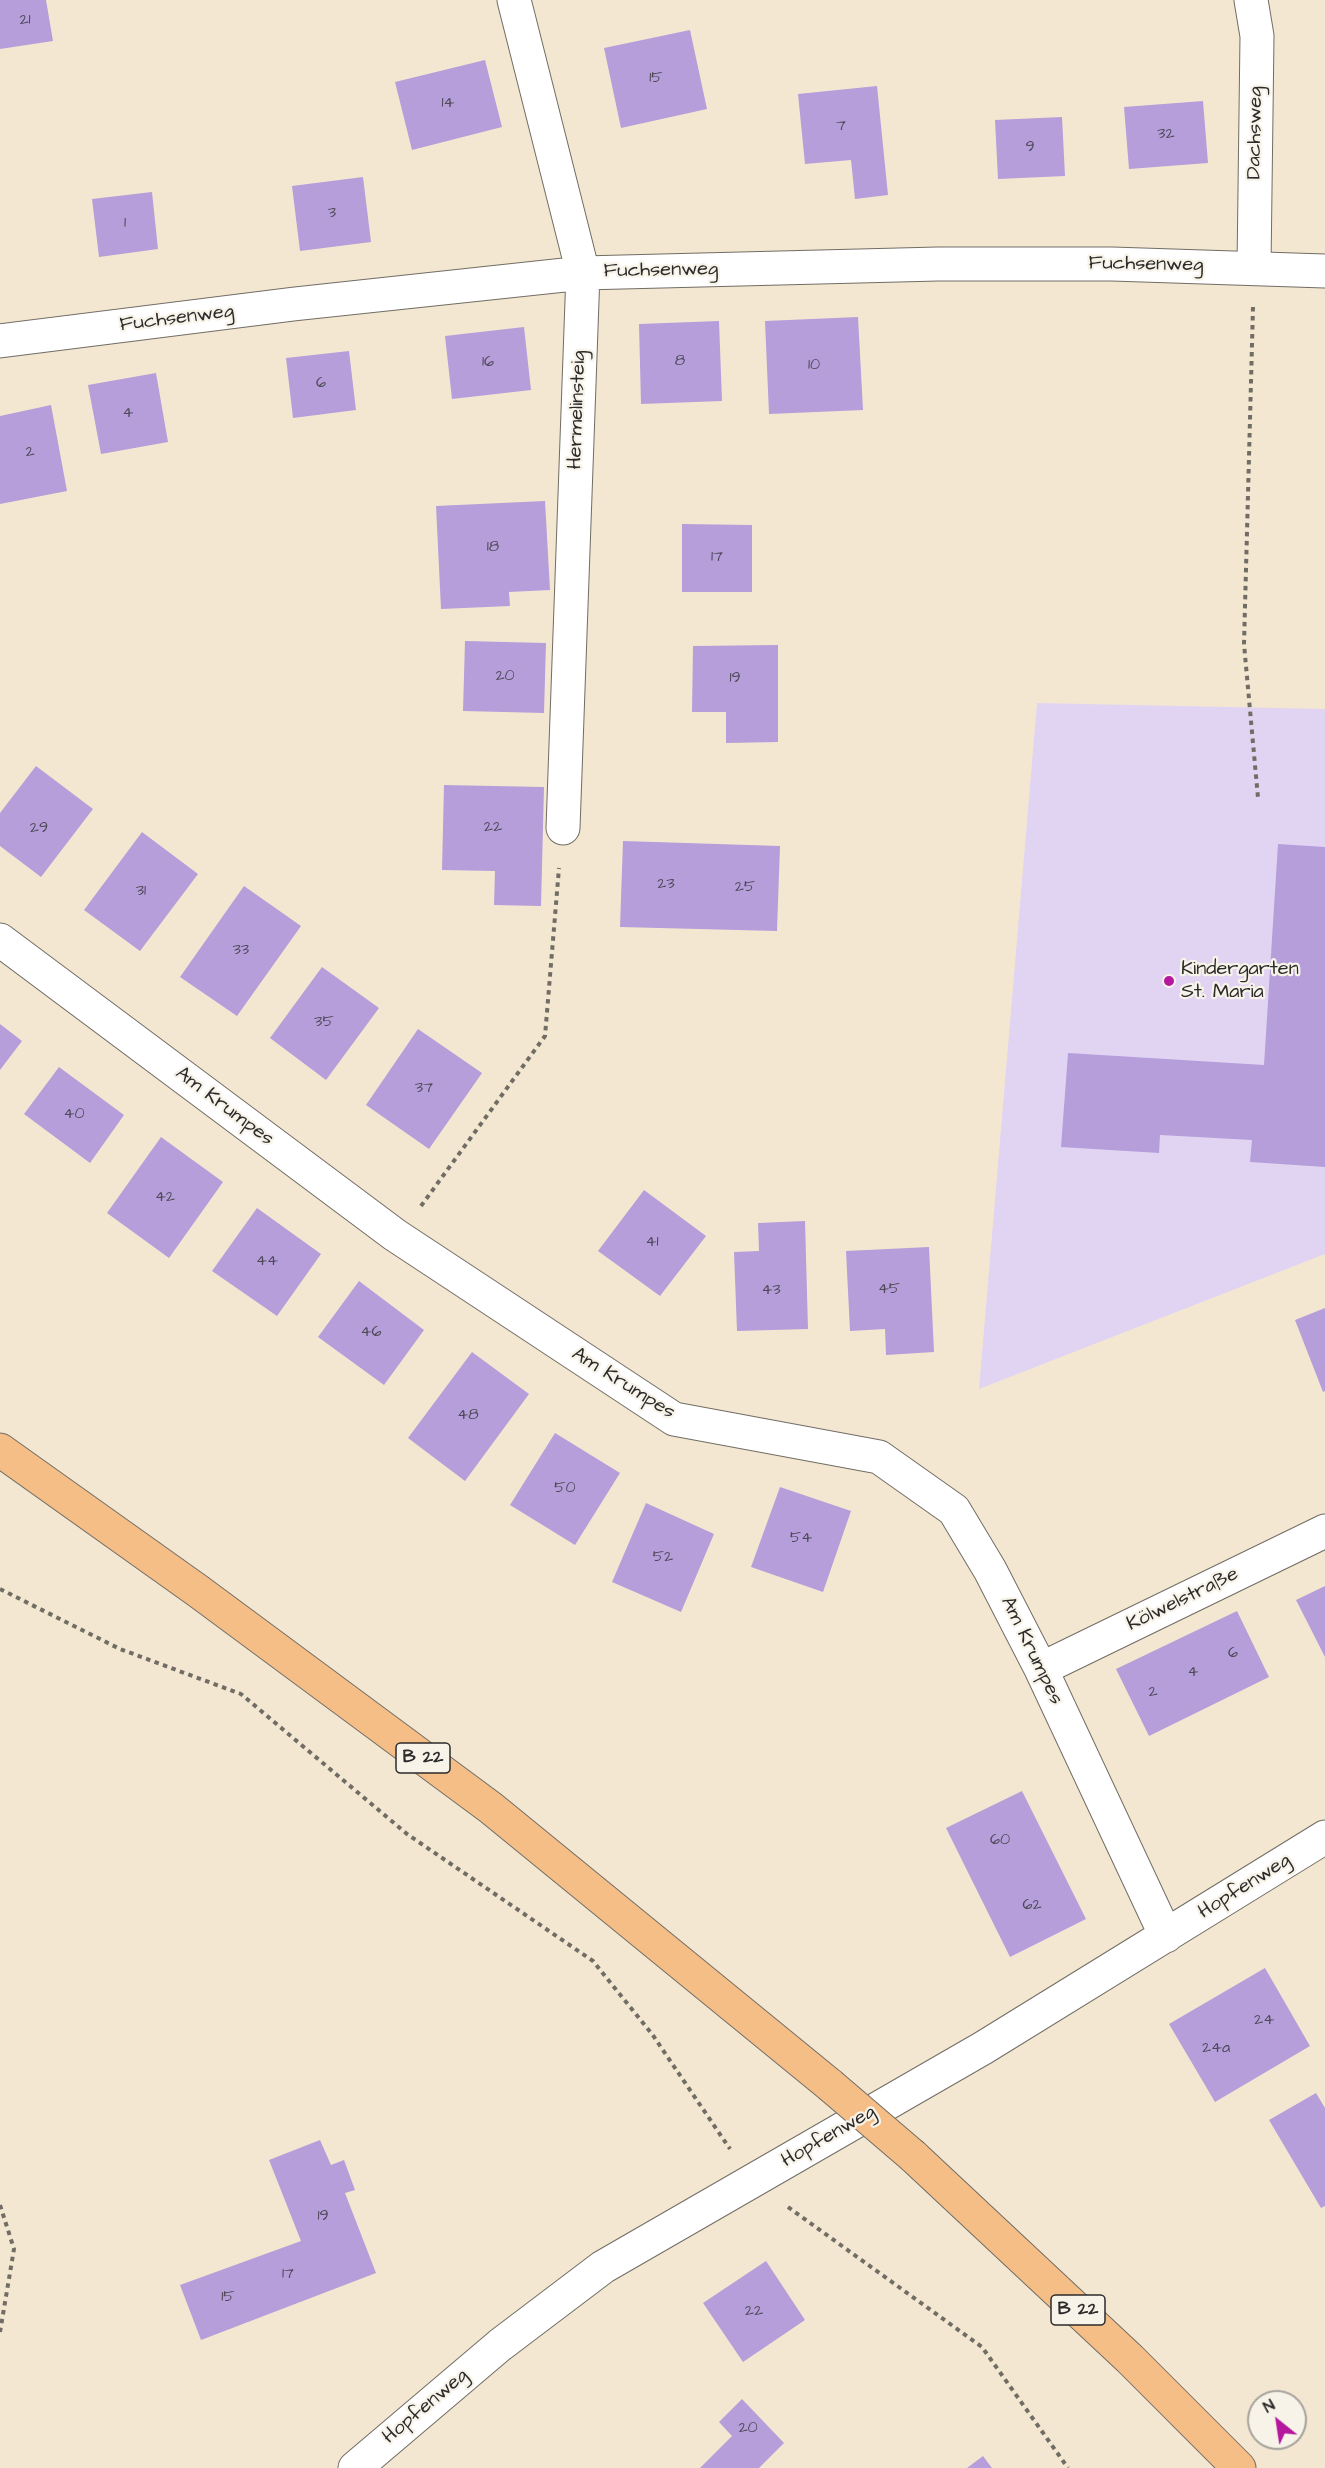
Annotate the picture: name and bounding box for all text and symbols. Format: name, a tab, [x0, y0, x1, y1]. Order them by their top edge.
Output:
house number: 21	[19, 11, 31, 31]
house number: 15	[649, 69, 663, 89]
street label: Dachsweg	[1243, 86, 1269, 180]
house number: 14	[442, 94, 454, 114]
house number: 7	[836, 117, 846, 137]
house number: 32	[1157, 125, 1175, 145]
house number: 9	[1025, 138, 1035, 158]
house number: 3	[328, 204, 336, 224]
house number: 1	[124, 214, 126, 234]
street label: Fuchsenweg	[1088, 252, 1204, 278]
street label: Fuchsenweg	[603, 258, 719, 284]
street label: Fuchsenweg	[119, 300, 235, 338]
street label: Hermelinsteig	[564, 350, 592, 470]
house number: 8	[675, 352, 685, 372]
house number: 16	[482, 353, 494, 373]
house number: 10	[808, 356, 820, 376]
house number: 6	[316, 374, 326, 394]
house number: 4	[123, 404, 133, 424]
house number: 2	[25, 443, 35, 463]
house number: 18	[487, 538, 499, 558]
house number: 17	[711, 548, 723, 568]
house number: 20	[495, 667, 515, 687]
house number: 19	[729, 669, 741, 689]
house number: 22	[484, 818, 502, 838]
house number: 29	[30, 819, 48, 839]
house number: 23	[657, 875, 675, 895]
house number: 25	[735, 878, 755, 898]
house number: 31	[136, 882, 146, 902]
house number: 33	[233, 941, 249, 961]
place label: Kindergarten St. Maria	[1181, 958, 1299, 1005]
marker: Kindergarten St. Maria	[1162, 974, 1176, 988]
house number: 35	[314, 1013, 334, 1033]
street label: Am Krumpes	[170, 1062, 278, 1152]
house number: 37	[415, 1079, 433, 1099]
house number: 40	[64, 1105, 84, 1125]
house number: 42	[155, 1188, 175, 1208]
house number: 41	[646, 1233, 658, 1253]
house number: 44	[256, 1252, 278, 1272]
house number: 45	[878, 1280, 900, 1300]
house number: 43	[761, 1281, 781, 1301]
house number: 46	[361, 1323, 381, 1343]
street label: Am Krumpes	[567, 1343, 679, 1425]
house number: 48	[457, 1406, 479, 1426]
house number: 50	[554, 1479, 576, 1499]
house number: 54	[790, 1529, 812, 1549]
house number: 52	[653, 1548, 673, 1568]
street label: Kölwelstraße	[1123, 1563, 1243, 1637]
street label: Am Krumpes	[995, 1593, 1067, 1709]
house number: 6	[1228, 1644, 1238, 1664]
house number: 4	[1188, 1663, 1198, 1683]
house number: 2	[1148, 1683, 1158, 1703]
road number: B 22	[396, 1743, 450, 1773]
house number: 60	[990, 1831, 1010, 1851]
street label: Hopfenweg	[1194, 1849, 1296, 1925]
house number: 62	[1022, 1896, 1042, 1916]
house number: 24	[1254, 2011, 1274, 2031]
house number: 24a	[1202, 2039, 1230, 2059]
street label: Hopfenweg	[778, 2100, 880, 2174]
house number: 19	[317, 2207, 329, 2227]
house number: 17	[282, 2265, 294, 2285]
house number: 15	[221, 2288, 235, 2308]
road number: B 22	[1051, 2295, 1105, 2325]
house number: 22	[745, 2302, 763, 2322]
street label: Hopfenweg	[378, 2364, 474, 2450]
north arrow	[1247, 2390, 1307, 2450]
text: N	[1259, 2394, 1279, 2418]
house number: 20	[738, 2419, 758, 2439]

